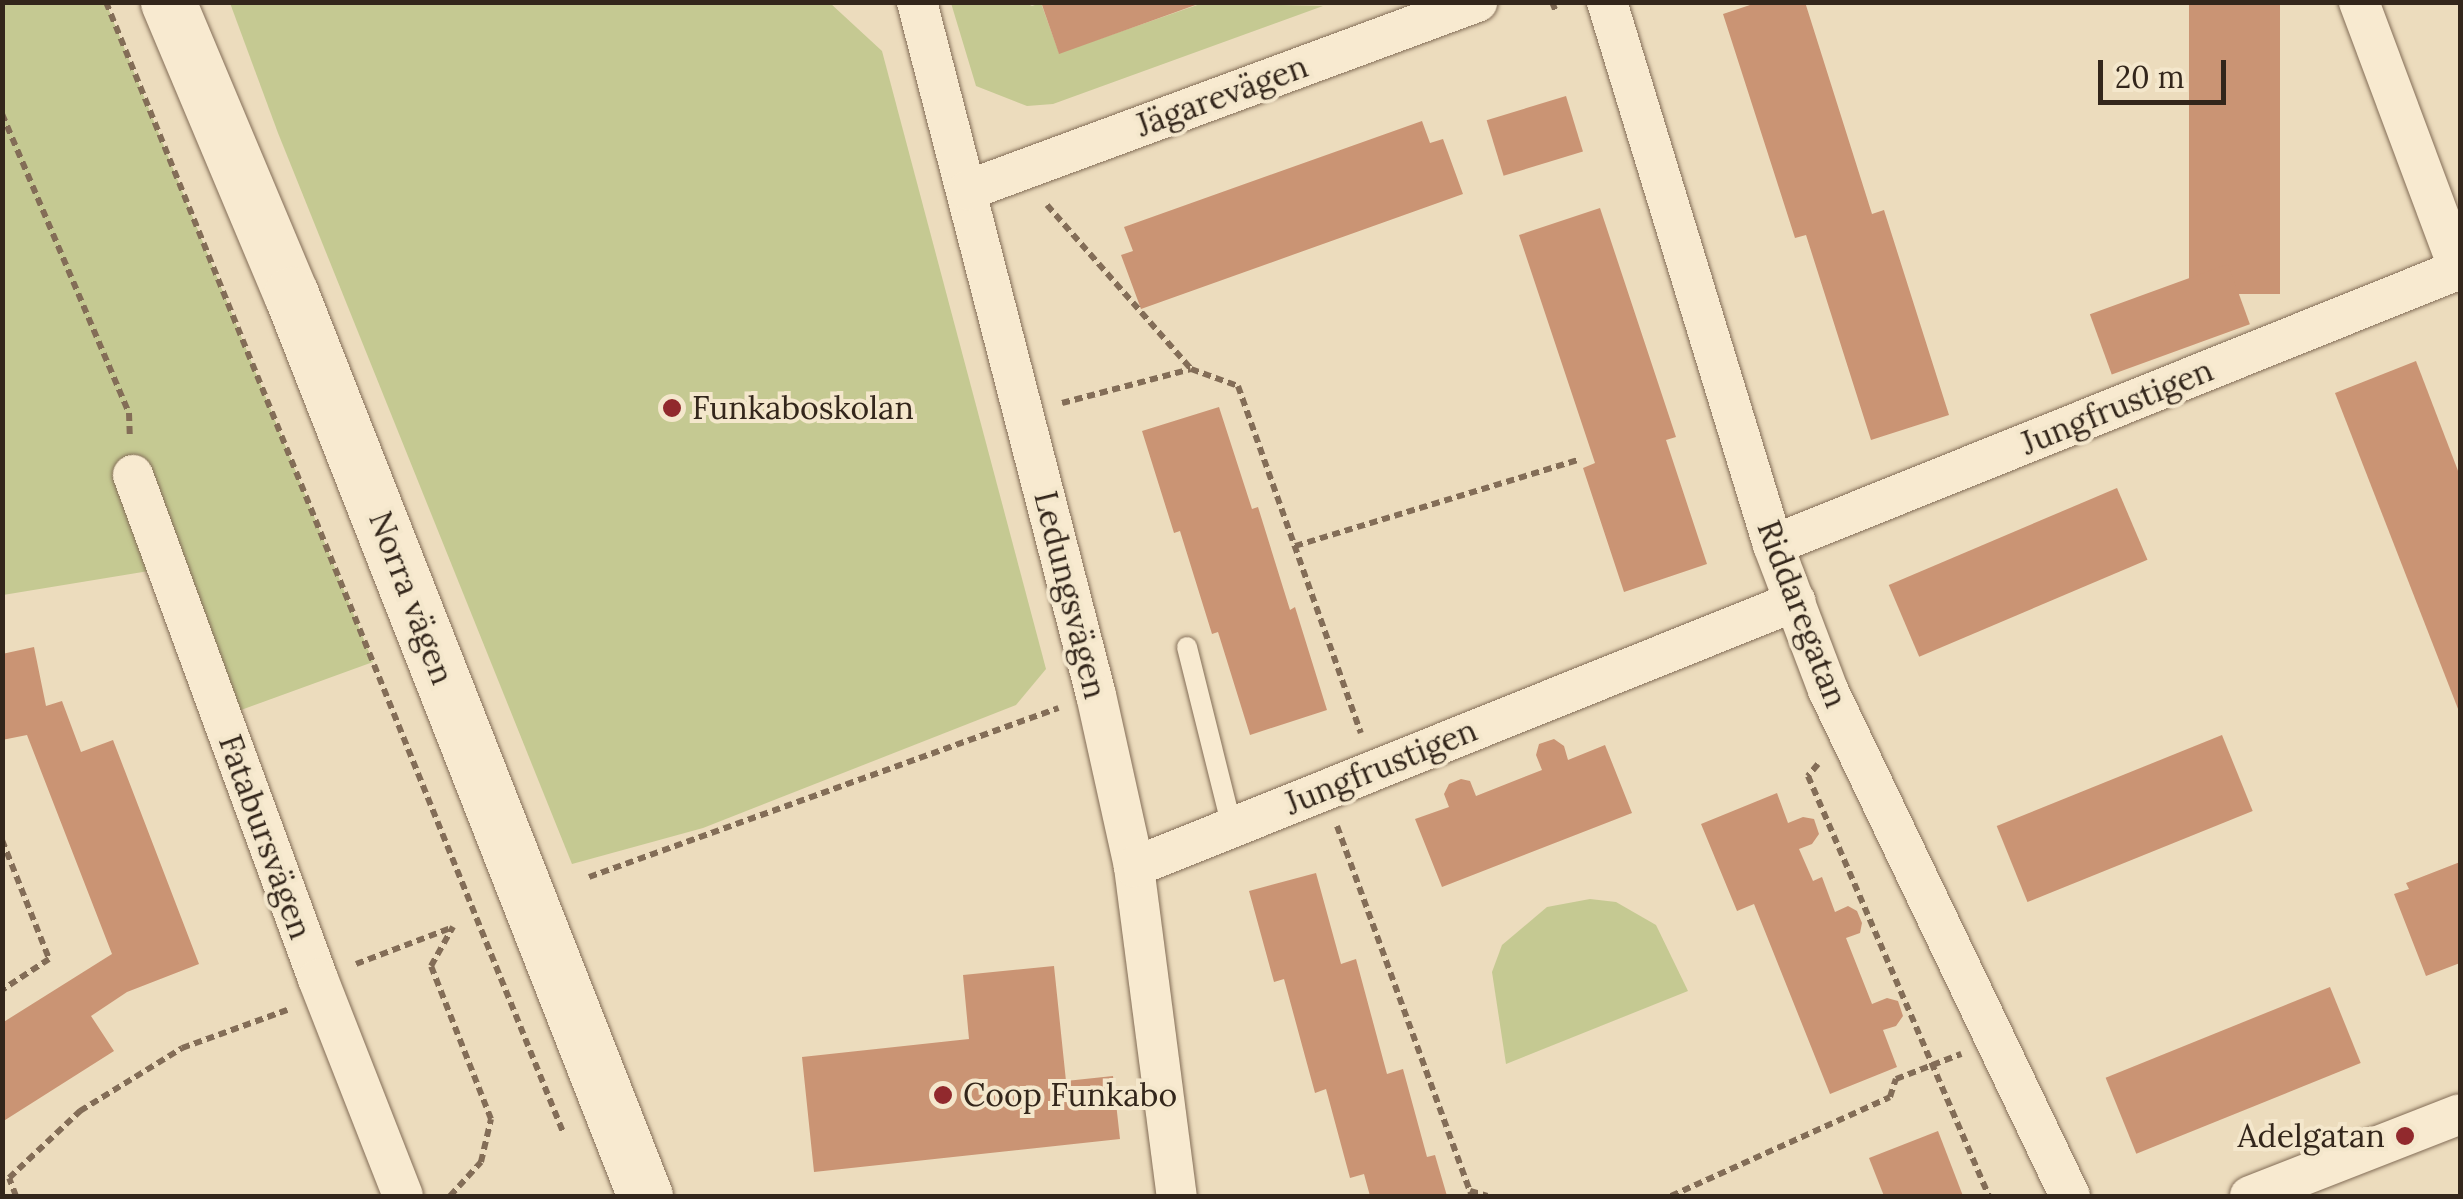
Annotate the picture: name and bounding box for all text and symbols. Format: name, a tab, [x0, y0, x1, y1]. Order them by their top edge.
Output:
scale bar	[2103, 40, 2230, 102]
street label: Jägarevägen	[1131, 47, 1313, 145]
text: 20 m	[2115, 58, 2184, 96]
street label: Jungfrustigen	[2015, 351, 2219, 463]
place label: Funkaboskolan	[692, 389, 914, 427]
marker: Funkaboskolan	[661, 397, 683, 419]
street label: Ledungsvägen	[1026, 487, 1114, 703]
street label: Norra vägen	[360, 506, 462, 690]
street label: Riddaregatan	[1749, 515, 1855, 713]
street label: Jungfrustigen	[1279, 711, 1483, 823]
street label: Fatabursvägen	[210, 730, 320, 944]
place label: Coop Funkabo	[963, 1076, 1177, 1114]
marker: Coop Funkabo	[932, 1084, 954, 1106]
place label: Adelgatan	[2237, 1117, 2385, 1155]
marker: Adelgatan	[2394, 1125, 2416, 1147]

